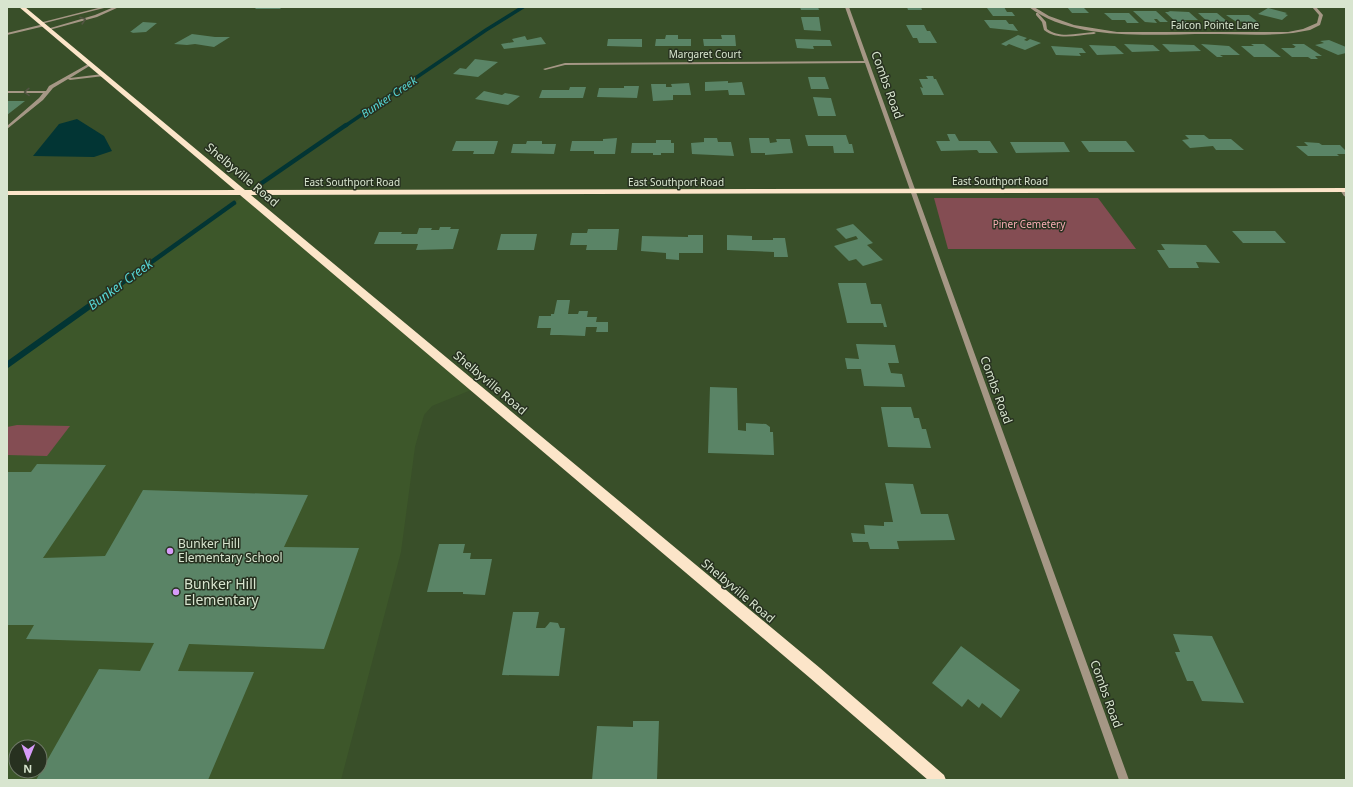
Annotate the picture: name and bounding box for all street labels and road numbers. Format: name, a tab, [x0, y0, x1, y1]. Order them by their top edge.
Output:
street label: Falcon Pointe Lane	[1171, 18, 1260, 32]
street label: Margaret Court	[669, 47, 742, 61]
street label: Combs Road	[867, 48, 908, 121]
street label: Shelbyville Road	[202, 139, 283, 210]
street label: East Southport Road	[952, 174, 1048, 188]
street label: East Southport Road	[304, 175, 400, 189]
street label: East Southport Road	[628, 175, 724, 189]
street label: Shelbyville Road	[450, 347, 531, 418]
street label: Combs Road	[976, 353, 1017, 426]
street label: Shelbyville Road	[698, 555, 779, 626]
street label: Combs Road	[1086, 657, 1127, 730]

